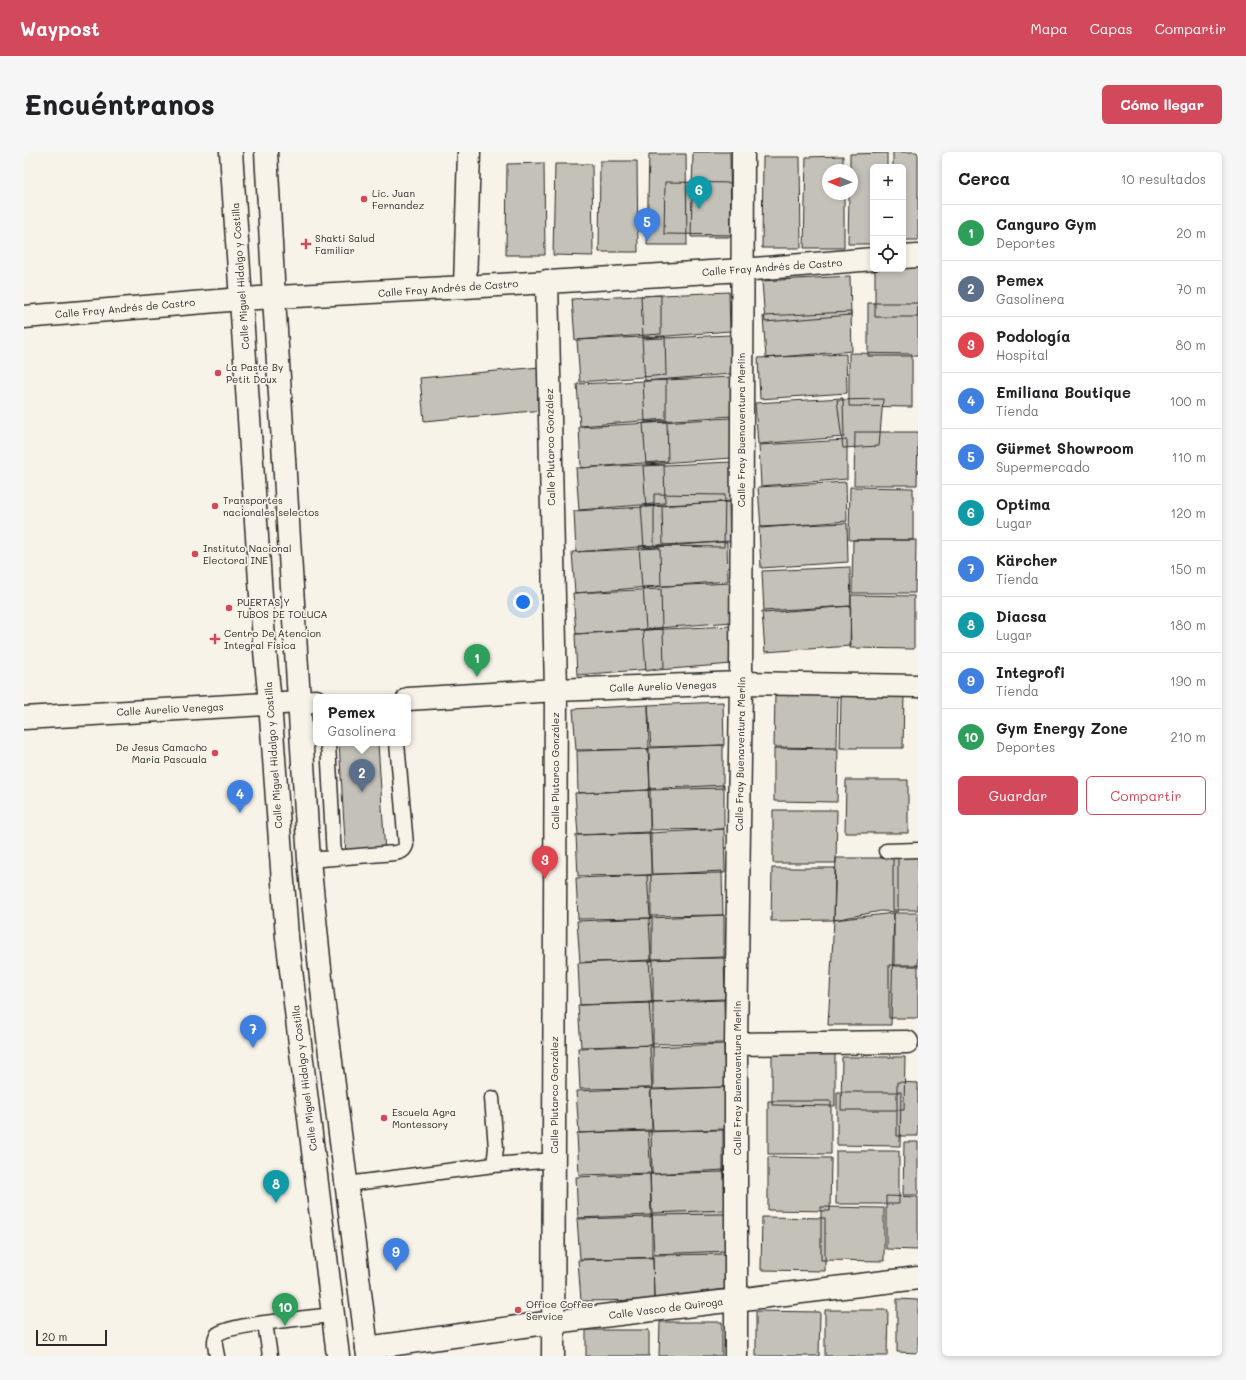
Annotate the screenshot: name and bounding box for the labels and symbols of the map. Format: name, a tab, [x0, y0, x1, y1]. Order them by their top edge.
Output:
north arrow	[822, 164, 858, 200]
pin: 6	[686, 176, 712, 209]
place label: Lic. Juan Fernandez	[372, 186, 425, 212]
marker: Lic. Juan Fernandez	[359, 194, 369, 204]
street label: Calle Miguel Hidalgo y Costilla	[228, 202, 252, 350]
pin: 5	[634, 208, 660, 241]
place label: Shakti Salud Familiar	[315, 231, 375, 257]
marker: Shakti Salud Familiar	[300, 238, 312, 250]
street label: Calle Fray Andrés de Castro	[701, 255, 843, 279]
street label: Calle Fray Andrés de Castro	[377, 276, 519, 300]
street label: Calle Fray Andrés de Castro	[54, 295, 196, 321]
street label: Calle Fray Buenaventura Merlín	[734, 353, 748, 507]
place label: La Paste By Petit Doux	[226, 360, 283, 386]
marker: La Paste By Petit Doux	[213, 368, 223, 378]
street label: Calle Plutarco González	[542, 388, 558, 506]
place label: Transportes nacionales selectos	[223, 493, 319, 519]
marker: Transportes nacionales selectos	[210, 501, 220, 511]
place label: Instituto Nacional Electoral INE	[203, 541, 291, 567]
marker: Instituto Nacional Electoral INE	[190, 549, 200, 559]
your location	[513, 592, 533, 612]
place label: PUERTAS Y TUBOS DE TOLUCA	[237, 595, 328, 621]
marker: PUERTAS Y TUBOS DE TOLUCA	[224, 603, 234, 613]
place label: Centro De Atencion Integral Fisica	[224, 626, 321, 652]
marker: Centro De Atencion Integral Fisica	[209, 633, 221, 645]
pin: 1	[464, 644, 490, 677]
street label: Calle Aurelio Venegas	[609, 677, 717, 695]
street label: Calle Fray Buenaventura Merlín	[732, 677, 748, 831]
street label: Calle Miguel Hidalgo y Costilla	[261, 681, 285, 829]
street label: Calle Aurelio Venegas	[116, 699, 224, 719]
street label: Calle Plutarco González	[548, 712, 562, 830]
place label: De Jesus Camacho Maria Pascuala	[116, 740, 207, 766]
marker: De Jesus Camacho Maria Pascuala	[210, 748, 220, 758]
pin: 2	[349, 759, 375, 792]
pin: 4	[227, 780, 253, 813]
pin: 3	[532, 846, 558, 879]
street label: Calle Fray Buenaventura Merlín	[730, 1001, 744, 1155]
street label: Calle Miguel Hidalgo y Costilla	[288, 1004, 320, 1152]
pin: 7	[240, 1015, 266, 1048]
street label: Calle Plutarco González	[547, 1036, 561, 1154]
place label: Escuela Agra Montessory	[392, 1105, 456, 1131]
marker: Escuela Agra Montessory	[379, 1113, 389, 1123]
pin: 8	[263, 1170, 289, 1203]
pin: 9	[383, 1238, 409, 1271]
pin: 10	[272, 1293, 298, 1326]
street label: Calle Vasco de Quiroga	[608, 1294, 724, 1322]
place label: Office Coffee Service	[526, 1297, 593, 1323]
marker: Office Coffee Service	[513, 1305, 523, 1315]
scale bar	[36, 1328, 107, 1347]

